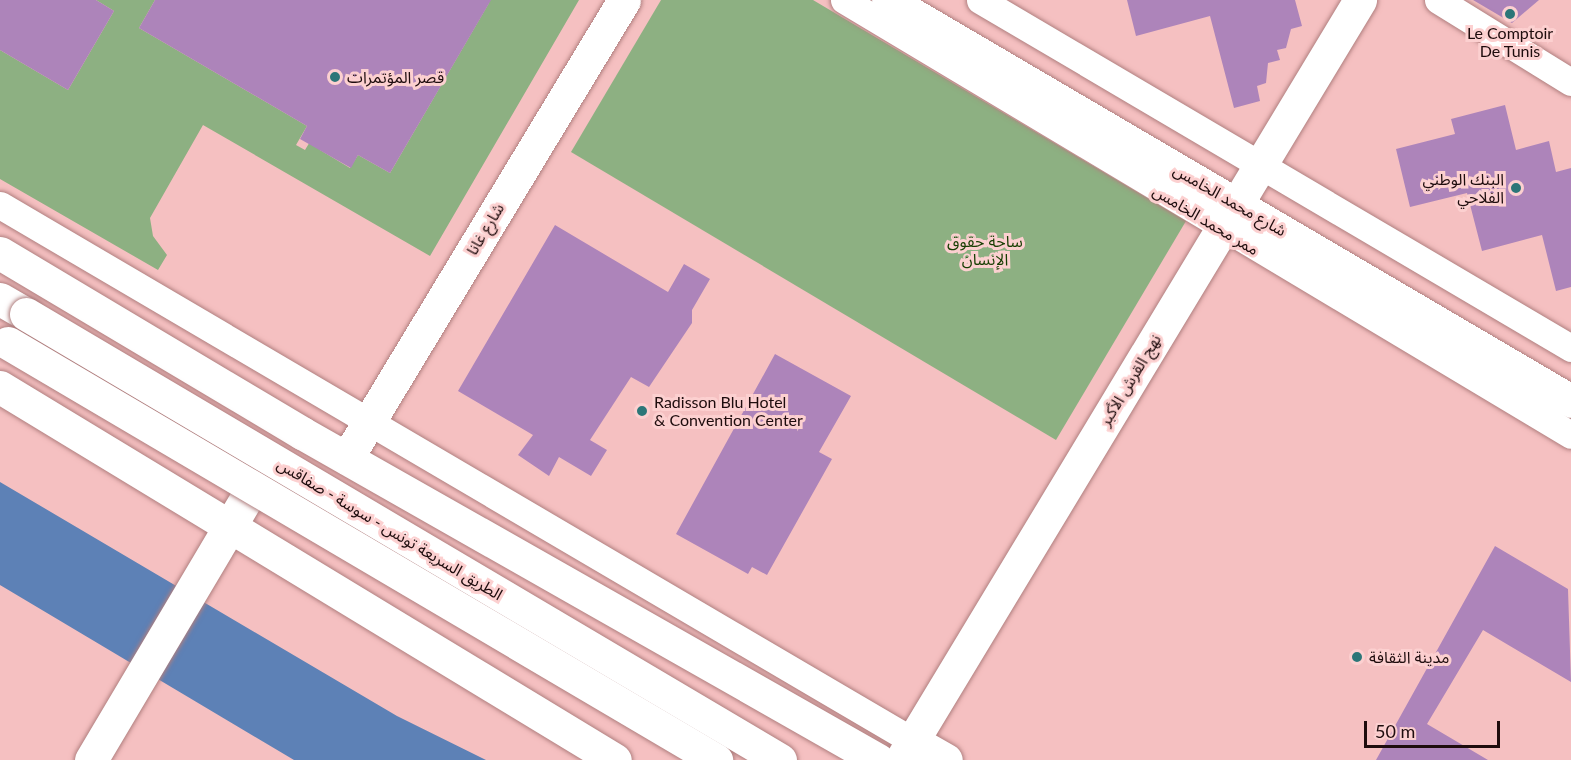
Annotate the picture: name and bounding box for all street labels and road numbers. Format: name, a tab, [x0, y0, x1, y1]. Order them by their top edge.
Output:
street label: شارع محمد الخامس	[1170, 160, 1290, 240]
street label: ممر محمد الخامس	[1150, 181, 1262, 259]
street label: شارع غانا	[462, 200, 508, 258]
street label: نهج القرش الأكبر	[1095, 331, 1165, 429]
street label: الطريق السريعة تونس - سوسة - صفاقس	[274, 454, 506, 604]

